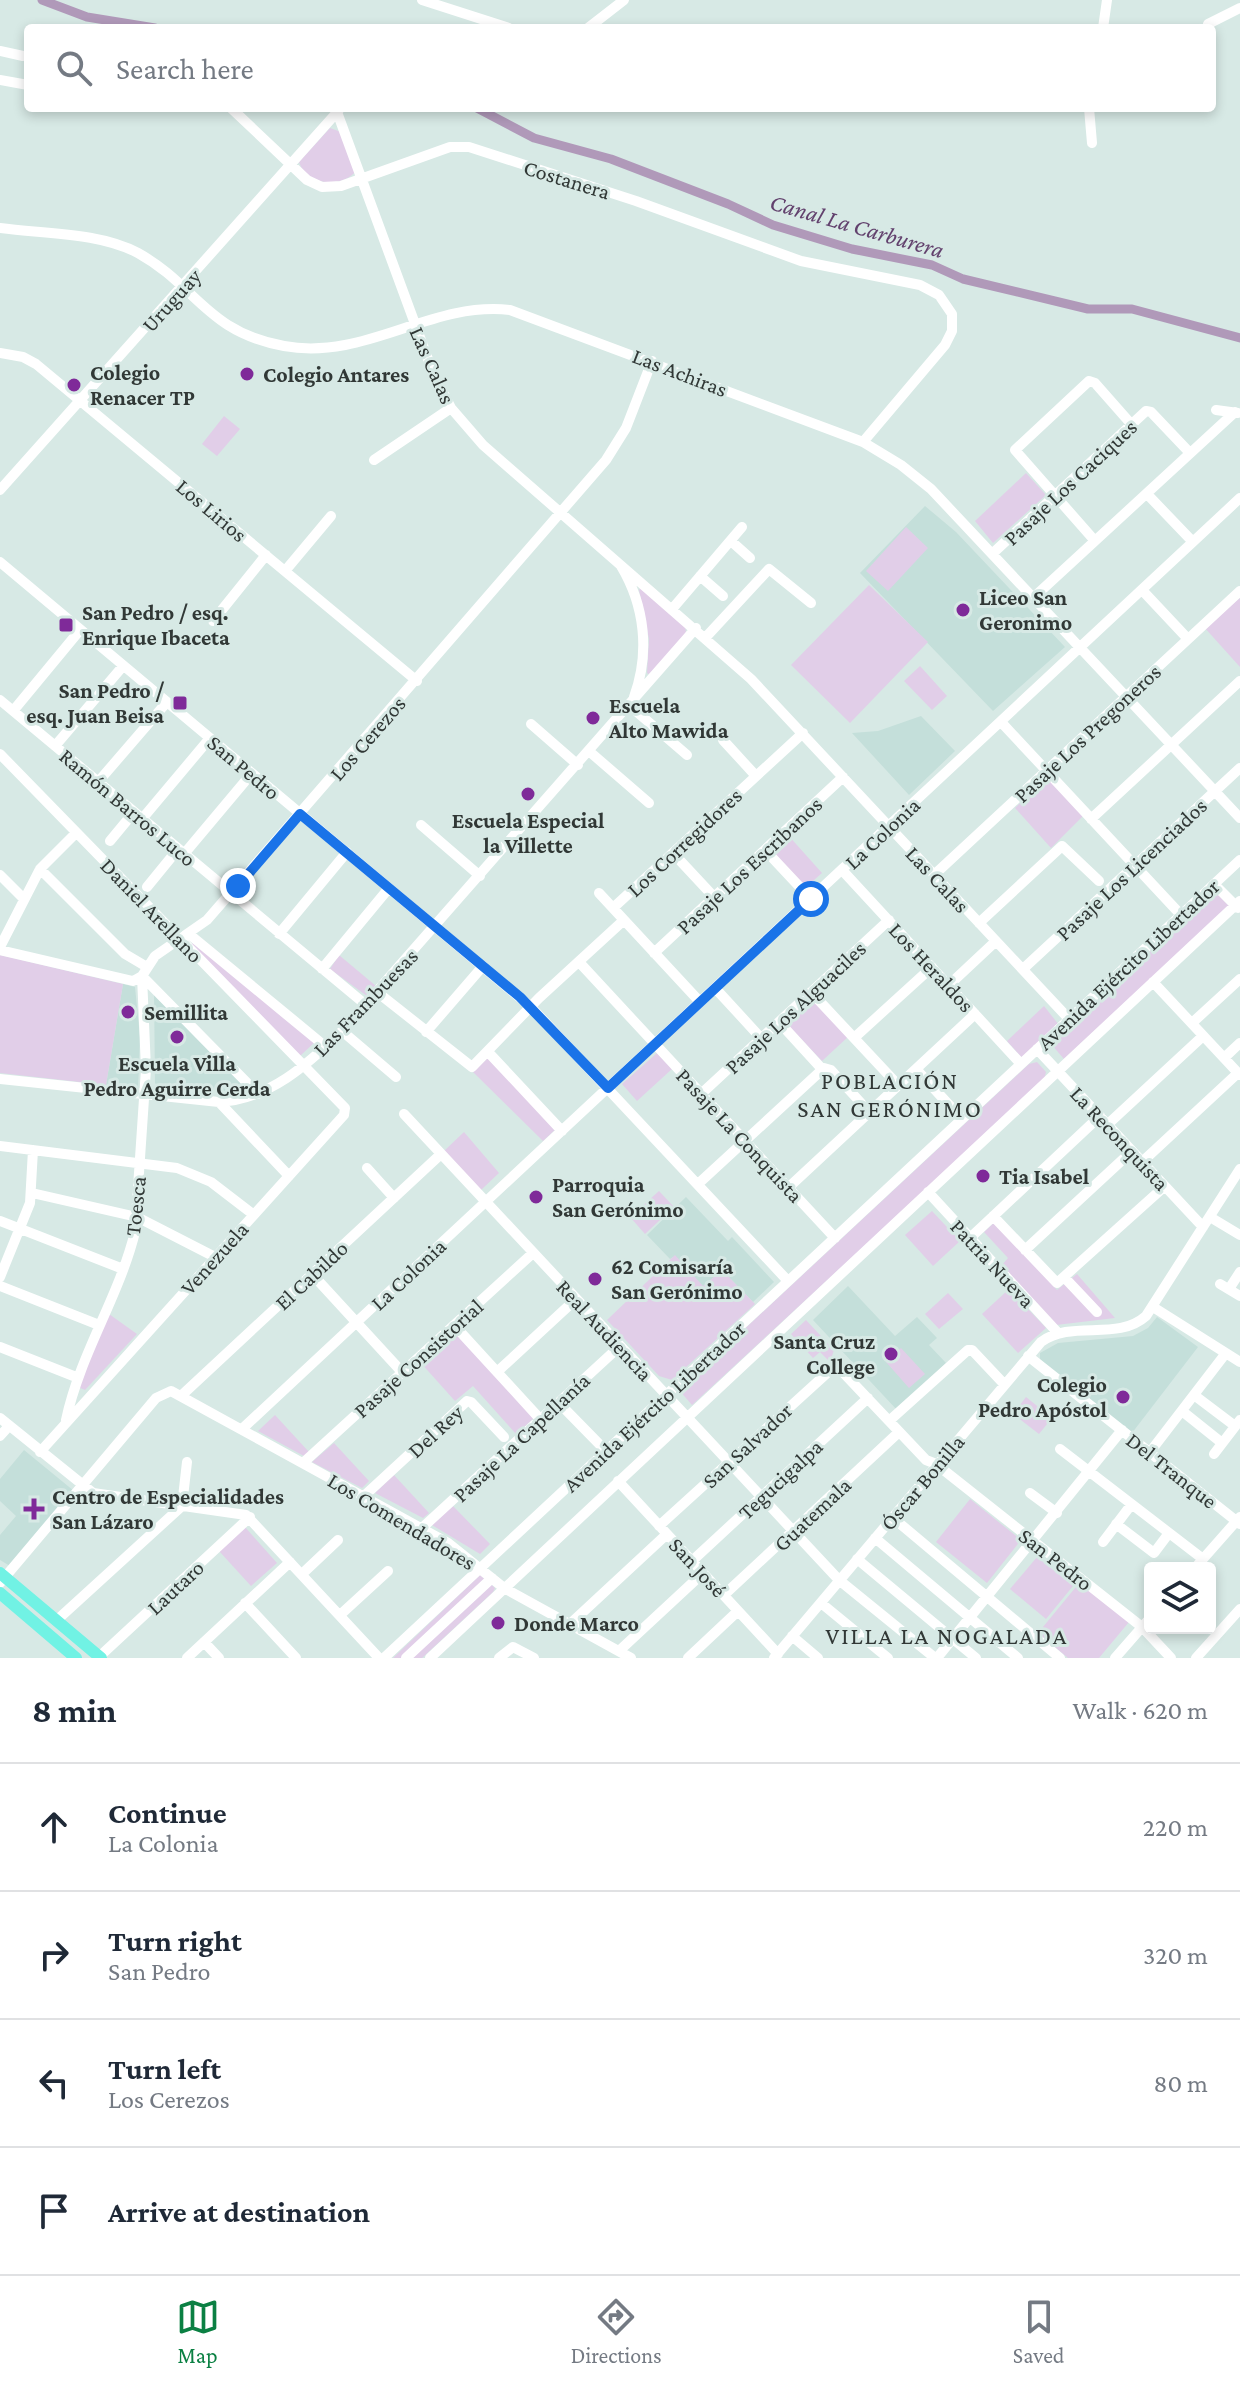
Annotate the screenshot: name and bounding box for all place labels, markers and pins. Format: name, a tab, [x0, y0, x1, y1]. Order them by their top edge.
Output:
place label: Colegio Renacer TP	[90, 360, 195, 410]
place label: Colegio Antares	[263, 362, 409, 387]
marker: Colegio Antares	[238, 365, 256, 383]
marker: Colegio Renacer TP	[65, 376, 83, 394]
place label: Liceo San Geronimo	[979, 585, 1072, 635]
place label: San Pedro / esq. Enrique Ibaceta	[82, 600, 230, 650]
marker: Liceo San Geronimo	[954, 601, 972, 619]
marker: San Pedro / esq. Enrique Ibaceta	[57, 616, 75, 634]
place label: San Pedro / esq. Juan Beisa	[26, 678, 165, 728]
place label: Escuela Alto Mawida	[608, 693, 729, 743]
marker: San Pedro / esq. Juan Beisa	[171, 694, 189, 712]
marker: Escuela Alto Mawida	[584, 709, 602, 727]
marker: Escuela Especial la Villette	[519, 785, 537, 803]
place label: Escuela Especial la Villette	[452, 808, 605, 858]
place label: Semillita	[144, 1000, 228, 1025]
marker: Semillita	[119, 1003, 137, 1021]
marker: Escuela Villa Pedro Aguirre Cerda	[168, 1028, 186, 1046]
place label: Escuela Villa Pedro Aguirre Cerda	[84, 1051, 271, 1101]
place label: Tia Isabel	[999, 1164, 1090, 1189]
marker: Tia Isabel	[974, 1167, 992, 1185]
place label: Parroquia San Gerónimo	[552, 1172, 684, 1222]
marker: Parroquia San Gerónimo	[527, 1188, 545, 1206]
place label: 62 Comisaría San Gerónimo	[611, 1254, 743, 1304]
marker: 62 Comisaría San Gerónimo	[586, 1270, 604, 1288]
place label: Santa Cruz College	[773, 1329, 875, 1379]
marker: Santa Cruz College	[882, 1345, 900, 1363]
place label: Colegio Pedro Apóstol	[978, 1372, 1108, 1422]
marker: Colegio Pedro Apóstol	[1114, 1388, 1132, 1406]
place label: Centro de Especialidades San Lázaro	[52, 1484, 284, 1534]
marker: Centro de Especialidades San Lázaro	[23, 1498, 45, 1520]
place label: Donde Marco	[514, 1611, 639, 1636]
marker: Donde Marco	[489, 1614, 507, 1632]

